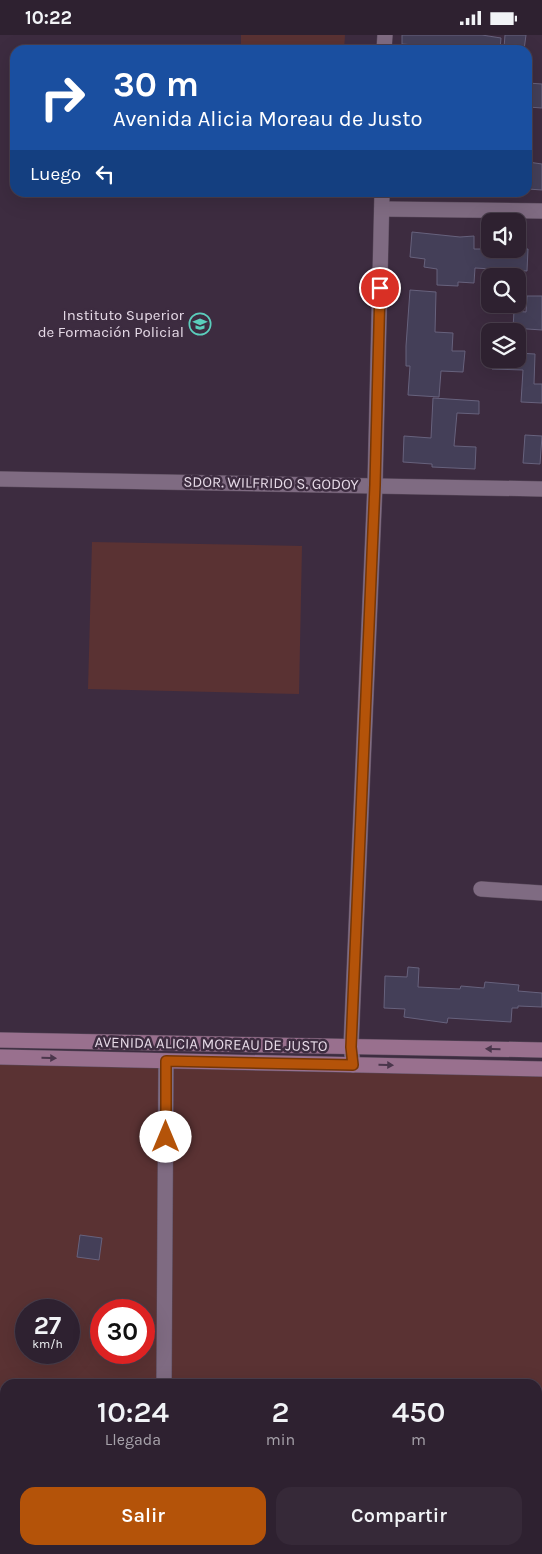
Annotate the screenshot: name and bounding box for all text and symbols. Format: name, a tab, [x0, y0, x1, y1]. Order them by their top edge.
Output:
text: 10:22	[25, 7, 72, 29]
text: 30 m	[113, 64, 199, 105]
icon: right	[30, 65, 95, 130]
text: Avenida Alicia Moreau de Justo	[113, 106, 422, 132]
icon: left	[91, 160, 119, 188]
text: Luego	[30, 163, 81, 185]
map controls	[481, 213, 526, 368]
button: sound	[481, 213, 526, 258]
pin	[359, 267, 401, 309]
button: search	[481, 268, 526, 313]
icon: arrive	[366, 274, 394, 302]
place label: Instituto Superior de Formación Policial	[38, 306, 185, 341]
school or university icon: Instituto Superior de Formación Policial	[188, 312, 212, 336]
button: layers	[481, 323, 526, 368]
street label: SDOR. WILFRIDO S. GODOY	[183, 472, 360, 494]
street label: AVENIDA ALICIA MOREAU DE JUSTO	[94, 1033, 328, 1055]
one-way arrow	[485, 1045, 501, 1053]
one-way arrow	[41, 1054, 57, 1062]
one-way arrow	[378, 1062, 394, 1070]
position arrow	[139, 1110, 191, 1162]
speed limit sign: 30	[90, 1299, 155, 1364]
text: 27	[34, 1311, 61, 1340]
text: km/h	[32, 1337, 63, 1351]
text: 10:24	[97, 1394, 169, 1430]
text: 2	[271, 1394, 289, 1430]
text: 450	[392, 1394, 445, 1430]
text: Llegada	[105, 1430, 161, 1449]
text: min	[266, 1430, 295, 1449]
text: m	[411, 1430, 426, 1449]
button: Salir	[20, 1487, 266, 1545]
button: Compartir	[276, 1487, 522, 1545]

